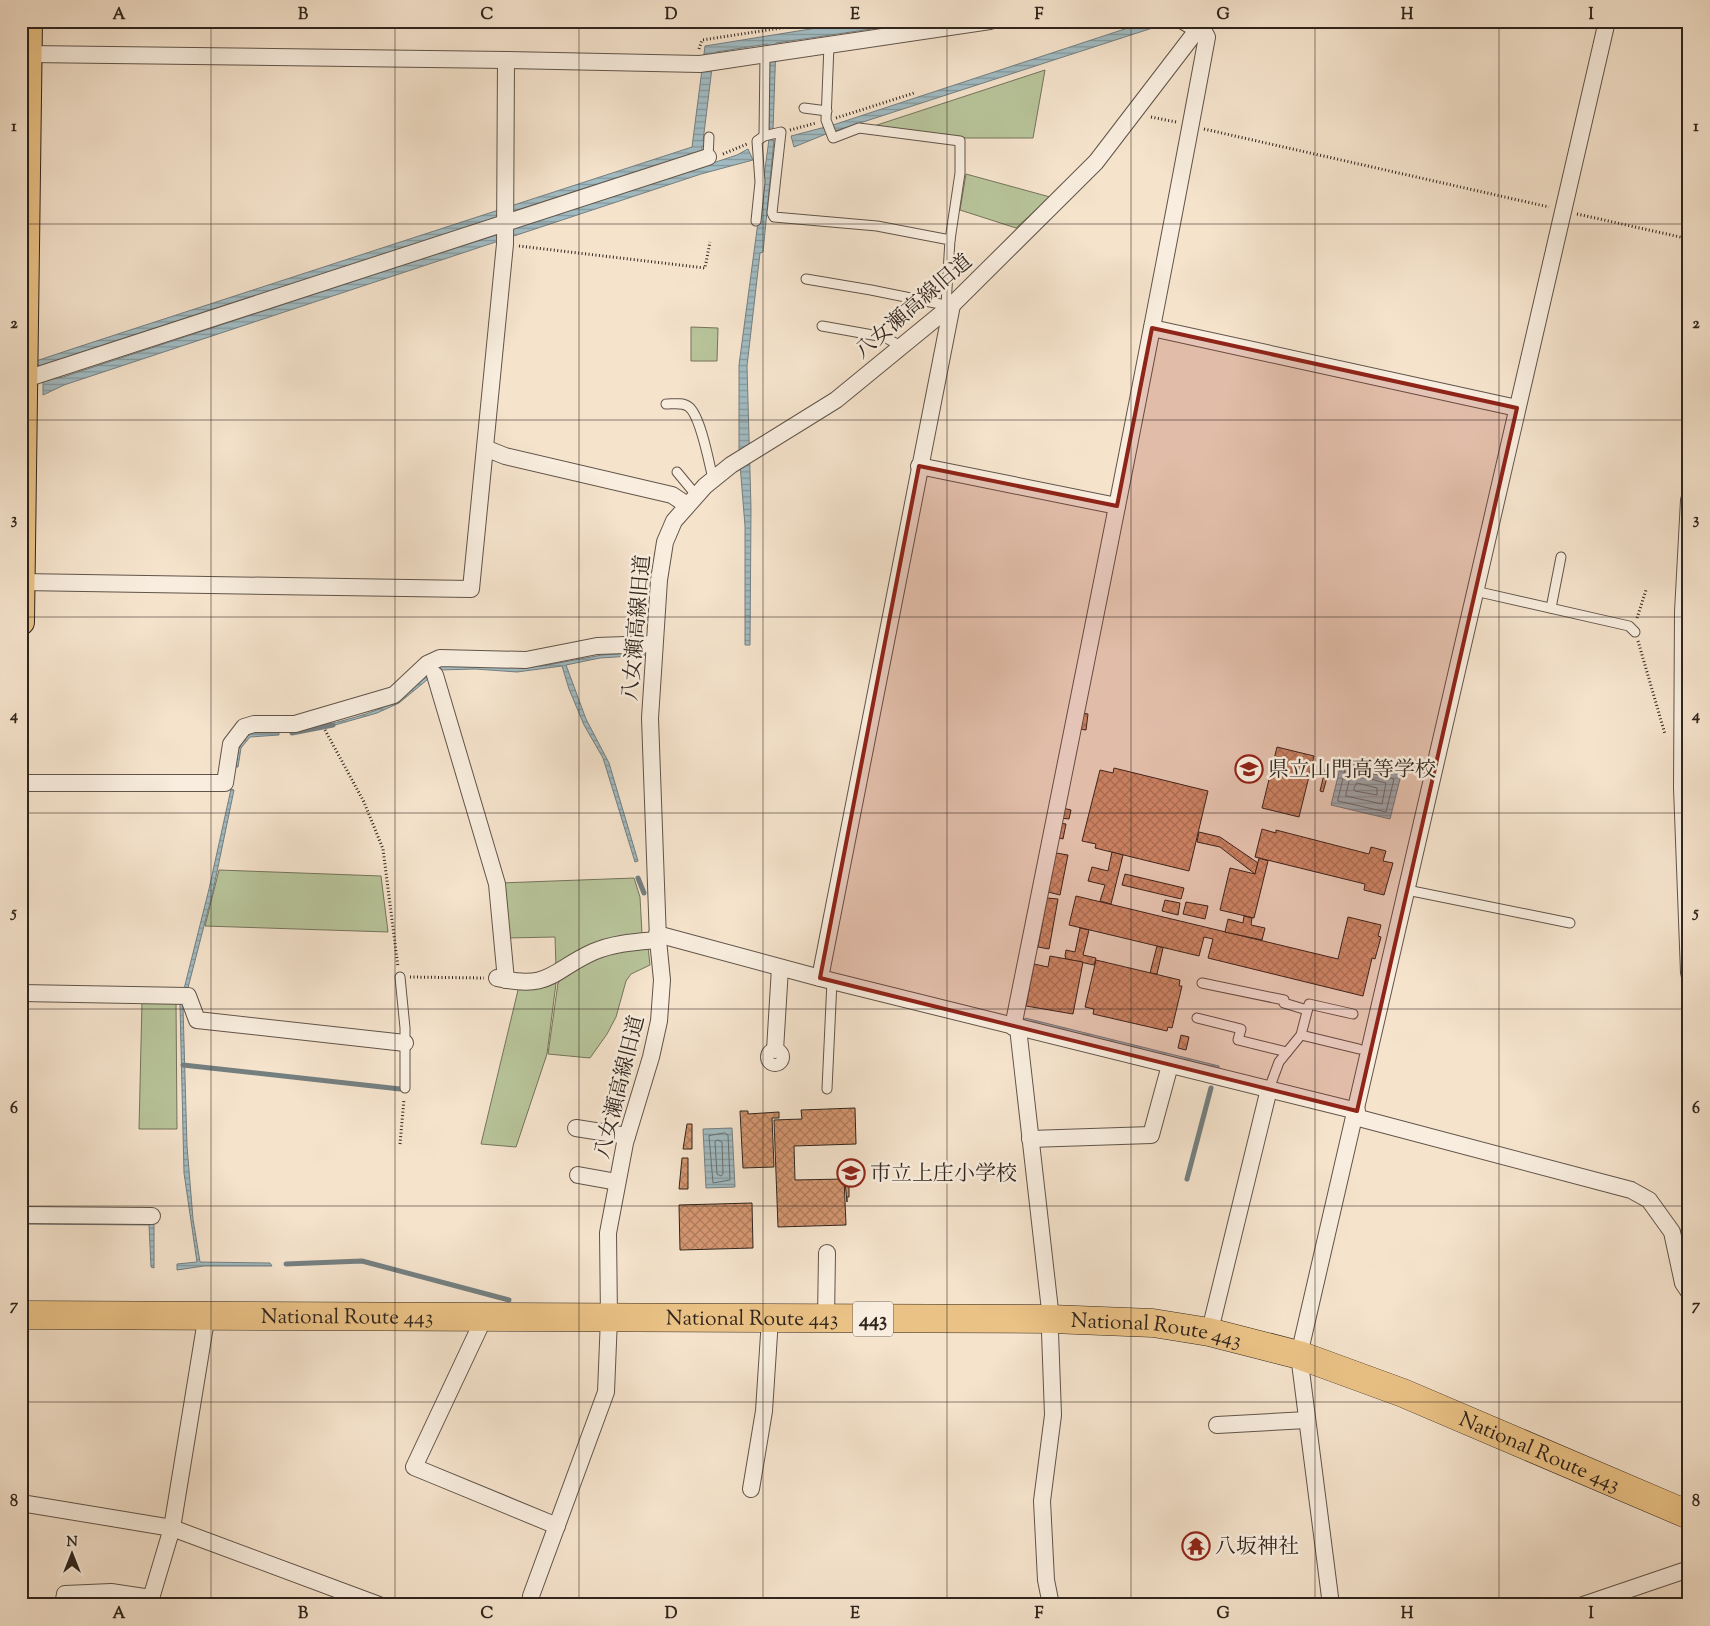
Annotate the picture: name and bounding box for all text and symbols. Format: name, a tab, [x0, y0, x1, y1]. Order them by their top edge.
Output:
text: A	[113, 4, 126, 27]
text: B	[298, 4, 308, 27]
text: C	[481, 4, 494, 27]
text: D	[665, 4, 678, 27]
text: E	[850, 4, 860, 27]
text: F	[1035, 4, 1044, 27]
text: G	[1216, 4, 1230, 27]
text: H	[1401, 4, 1414, 27]
text: I	[1588, 4, 1594, 27]
text: 1	[11, 116, 17, 139]
text: 1	[1693, 116, 1699, 139]
street label: 八女瀬高線旧道	[849, 248, 980, 367]
text: 2	[10, 313, 18, 336]
text: 2	[1692, 313, 1700, 336]
text: 3	[11, 509, 18, 532]
text: 3	[1693, 509, 1700, 532]
street label: 八女瀬高線旧道	[617, 554, 659, 703]
text: 4	[9, 705, 18, 728]
text: 4	[1691, 705, 1700, 728]
school or university icon: 県立山門高等学校	[1234, 754, 1264, 784]
place label: 県立山門高等学校	[1268, 756, 1436, 786]
text: 5	[9, 902, 17, 925]
text: 5	[1691, 902, 1699, 925]
street label: 八女瀬高線旧道	[589, 1013, 653, 1162]
text: 6	[10, 1098, 18, 1121]
text: 6	[1692, 1098, 1700, 1121]
school or university icon: 市立上庄小学校	[836, 1158, 866, 1188]
place label: 市立上庄小学校	[870, 1160, 1017, 1190]
text: 7	[10, 1295, 19, 1318]
text: 7	[1692, 1295, 1701, 1318]
road number: 443	[853, 1302, 893, 1336]
street label: National Route 443	[261, 1303, 433, 1334]
street label: National Route 443	[666, 1305, 838, 1335]
street label: National Route 443	[1070, 1307, 1245, 1357]
street label: National Route 443	[1454, 1406, 1624, 1501]
text: 8	[10, 1491, 18, 1514]
text: 8	[1692, 1491, 1700, 1514]
north arrow	[48, 1528, 98, 1578]
temple icon: 八坂神社	[1181, 1531, 1211, 1561]
text: N	[66, 1533, 78, 1553]
place label: 八坂神社	[1215, 1533, 1299, 1563]
text: A	[113, 1603, 126, 1626]
text: B	[298, 1603, 308, 1626]
text: C	[481, 1603, 494, 1626]
text: D	[665, 1603, 678, 1626]
text: E	[850, 1603, 860, 1626]
text: F	[1035, 1603, 1044, 1626]
text: G	[1216, 1603, 1230, 1626]
text: H	[1401, 1603, 1414, 1626]
text: I	[1588, 1603, 1594, 1626]

